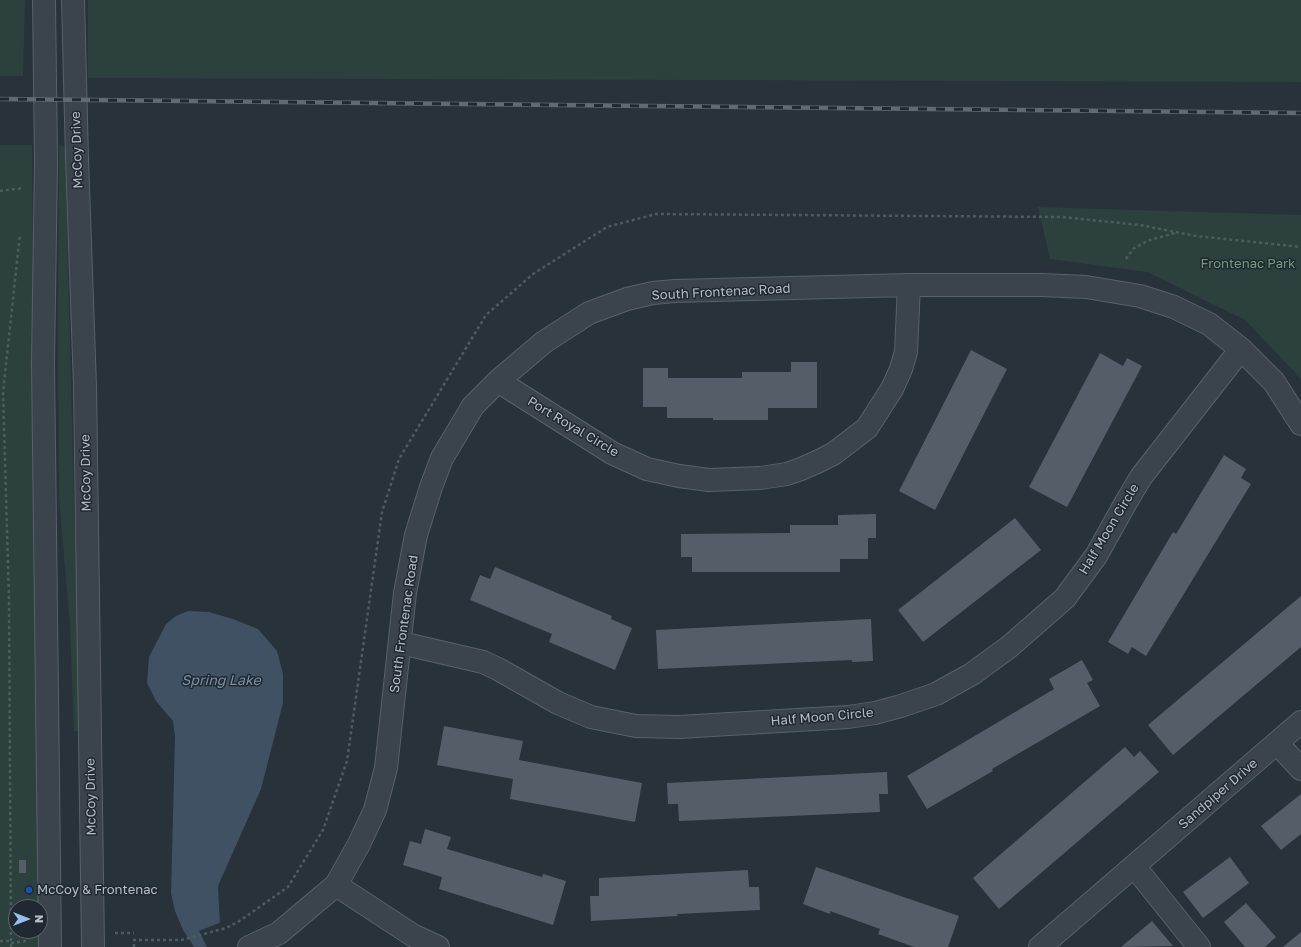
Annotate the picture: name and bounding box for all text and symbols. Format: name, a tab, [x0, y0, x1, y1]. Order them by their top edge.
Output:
street label: McCoy Drive	[68, 111, 86, 189]
park label: Frontenac Park	[1201, 256, 1295, 272]
street label: South Frontenac Road	[651, 281, 791, 303]
street label: Port Royal Circle	[525, 394, 621, 460]
street label: McCoy Drive	[78, 434, 94, 512]
street label: Half Moon Circle	[1076, 481, 1142, 577]
street label: South Frontenac Road	[387, 554, 421, 694]
water label: Spring Lake	[181, 673, 261, 689]
street label: Half Moon Circle	[770, 705, 874, 729]
street label: Sandpiper Drive	[1175, 756, 1261, 832]
street label: McCoy Drive	[83, 758, 99, 836]
place label: McCoy & Frontenac	[37, 882, 158, 898]
marker: McCoy & Frontenac	[24, 885, 34, 895]
north arrow	[8, 899, 48, 939]
text: N	[33, 915, 46, 923]

